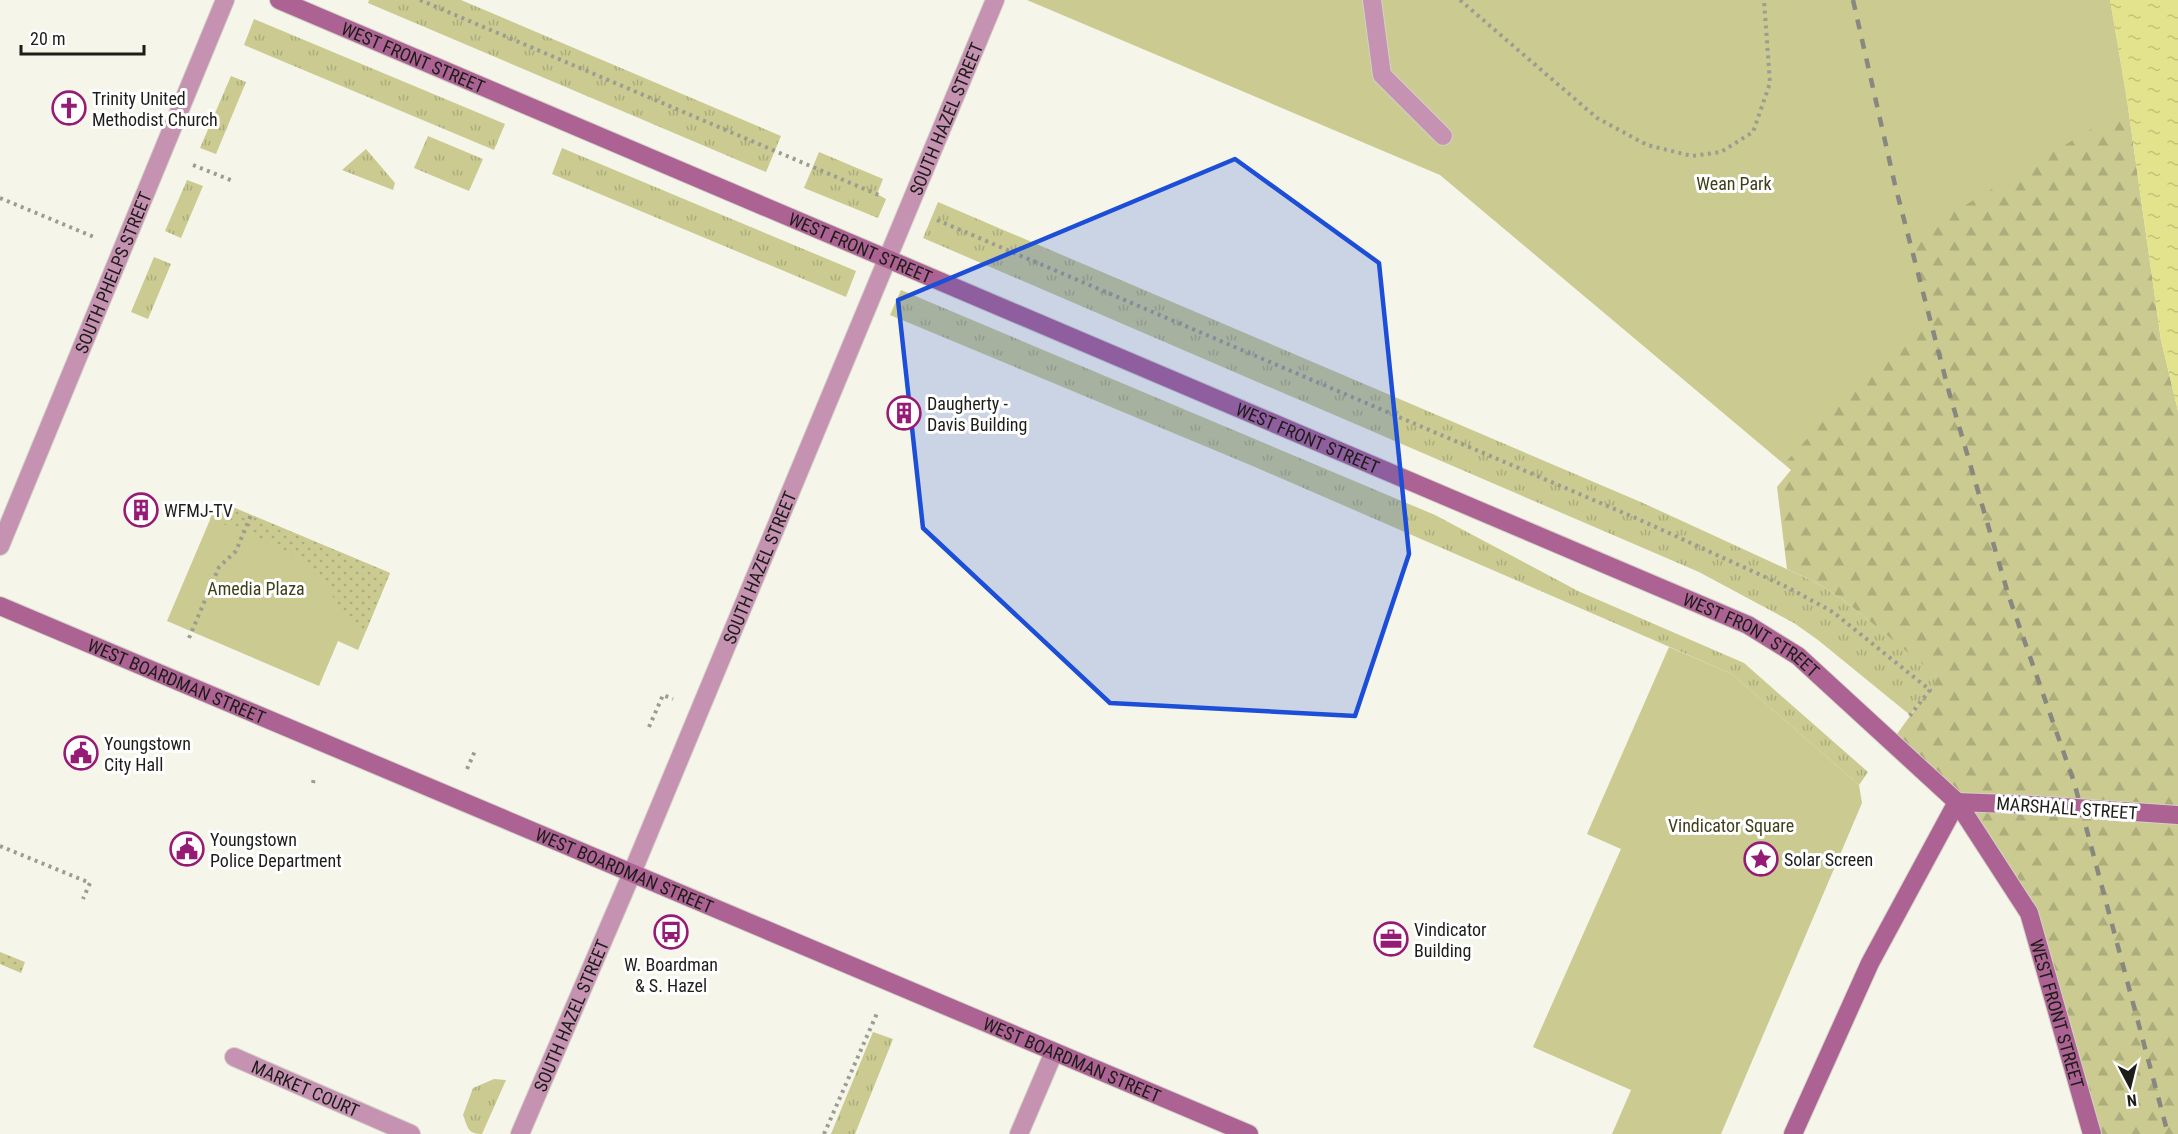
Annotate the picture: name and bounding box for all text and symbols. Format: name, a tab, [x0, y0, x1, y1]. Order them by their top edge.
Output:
street label: WEST FRONT STREET	[338, 17, 488, 97]
scale bar	[21, 18, 144, 56]
text: 20 m	[30, 28, 65, 49]
street label: SOUTH HAZEL STREET	[905, 39, 987, 198]
place label: Trinity United Methodist Church	[92, 88, 218, 130]
church icon: Trinity United Methodist Church	[51, 90, 87, 126]
park label: Wean Park	[1696, 173, 1772, 194]
street label: SOUTH PHELPS STREET	[70, 188, 155, 356]
street label: WEST FRONT STREET	[786, 208, 936, 287]
place label: Daugherty - Davis Building	[927, 393, 1027, 435]
building icon: Daugherty - Davis Building	[886, 395, 922, 431]
street label: WEST FRONT STREET	[1233, 398, 1383, 478]
street label: SOUTH HAZEL STREET	[718, 488, 800, 647]
building icon: WFMJ-TV	[123, 492, 159, 528]
place label: WFMJ-TV	[164, 500, 233, 521]
park label: Amedia Plaza	[207, 578, 305, 599]
street label: WEST FRONT STREET	[1680, 588, 1824, 681]
street label: WEST BOARDMAN STREET	[85, 634, 269, 728]
place label: Youngstown City Hall	[104, 733, 191, 775]
public building icon: Youngstown City Hall	[63, 735, 99, 771]
street label: MARSHALL STREET	[1996, 793, 2138, 823]
park label: Vindicator Square	[1668, 815, 1794, 836]
street label: WEST BOARDMAN STREET	[532, 823, 717, 917]
place label: Youngstown Police Department	[210, 829, 342, 871]
public building icon: Youngstown Police Department	[169, 831, 205, 867]
place icon: Solar Screen	[1743, 841, 1779, 877]
place label: Solar Screen	[1784, 849, 1873, 870]
bus stop icon: W. Boardman & S. Hazel	[653, 914, 689, 950]
place label: Vindicator Building	[1414, 919, 1487, 961]
office icon: Vindicator Building	[1373, 921, 1409, 957]
street label: SOUTH HAZEL STREET	[529, 936, 613, 1095]
street label: WEST FRONT STREET	[2026, 937, 2089, 1091]
place label: W. Boardman & S. Hazel	[624, 954, 718, 996]
street label: WEST BOARDMAN STREET	[980, 1012, 1164, 1106]
street label: MARKET COURT	[249, 1056, 363, 1121]
north arrow	[2100, 1056, 2160, 1116]
text: N	[2126, 1090, 2138, 1110]

